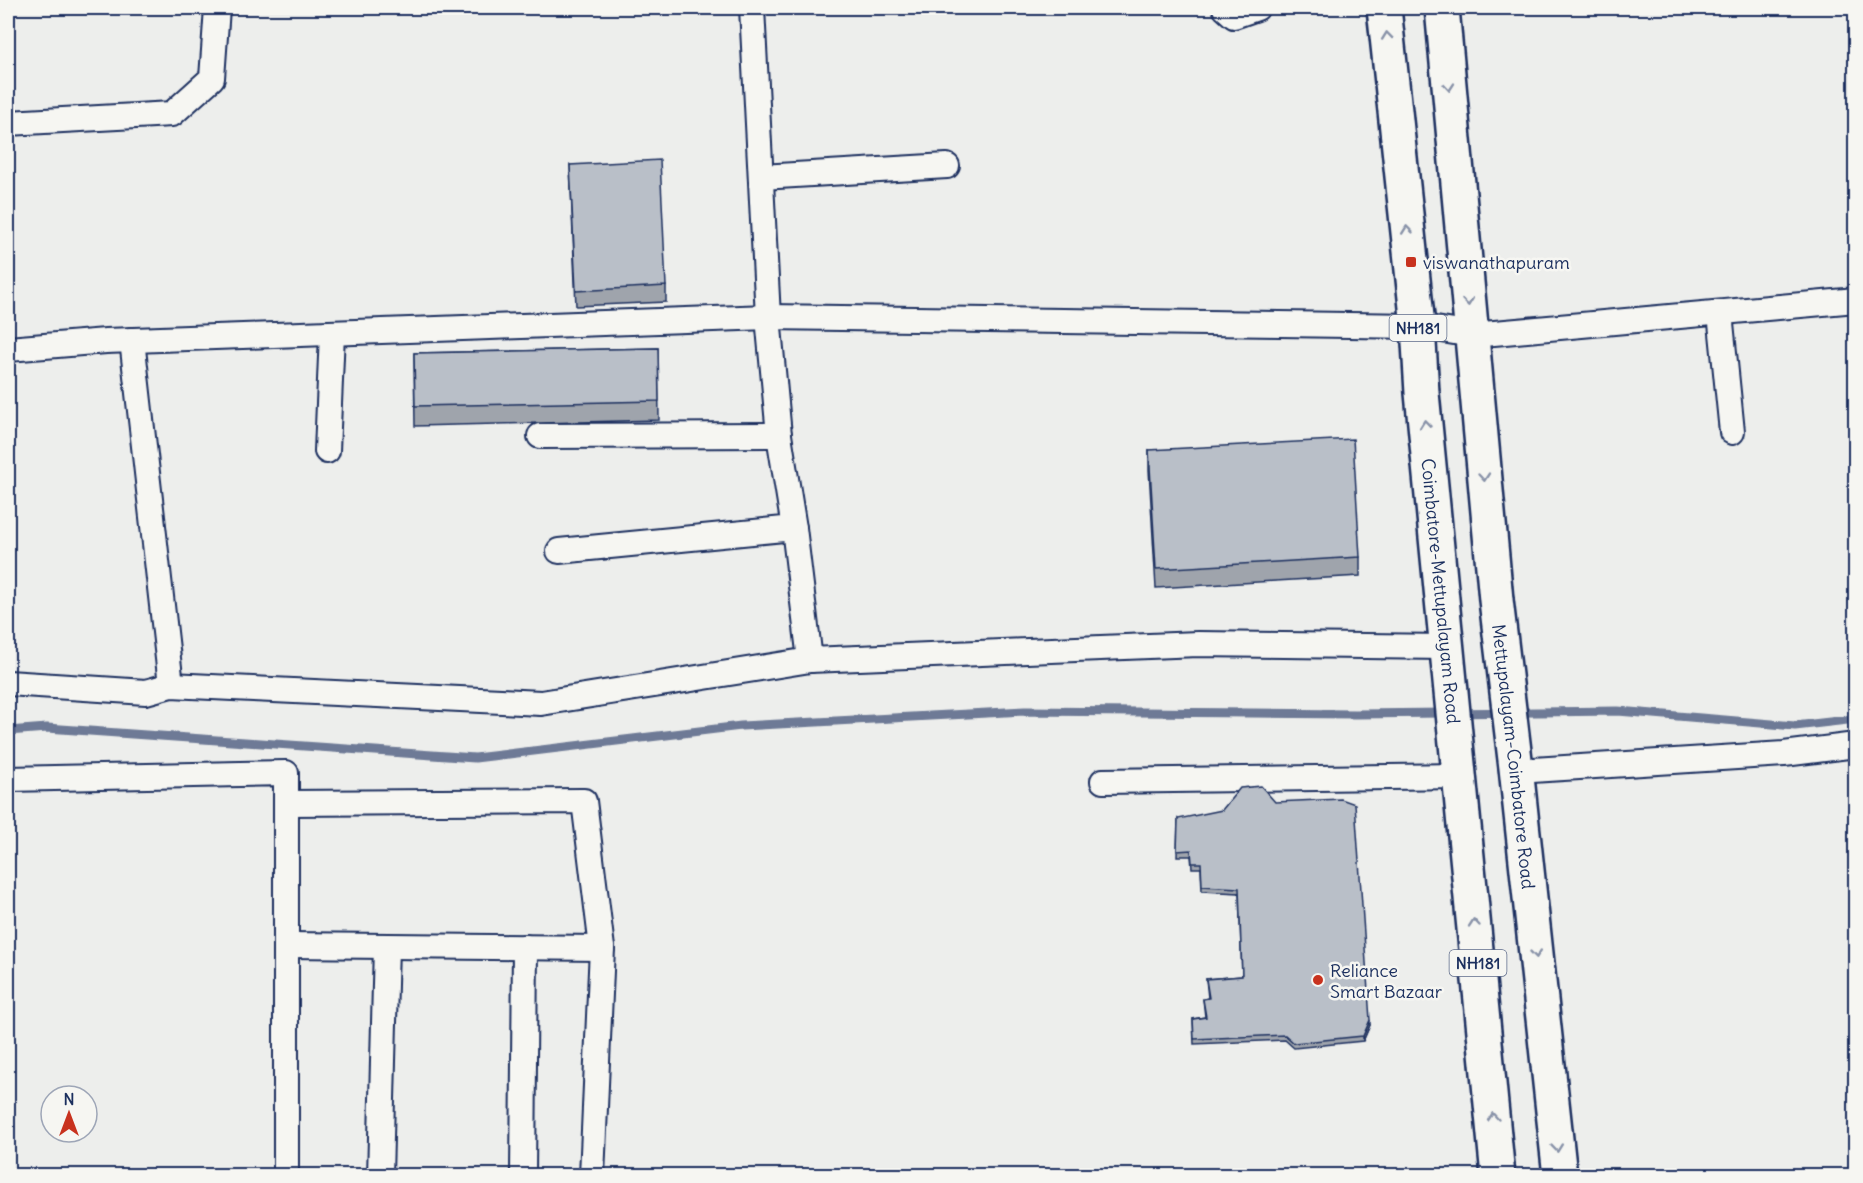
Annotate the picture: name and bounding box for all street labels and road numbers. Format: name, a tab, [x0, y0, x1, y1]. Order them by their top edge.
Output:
road number: NH181	[1390, 315, 1446, 341]
street label: Coimbatore-Mettupalayam Road	[1417, 457, 1466, 725]
street label: Mettupalayam-Coimbatore Road	[1487, 623, 1541, 891]
road number: NH181	[1450, 950, 1506, 976]

